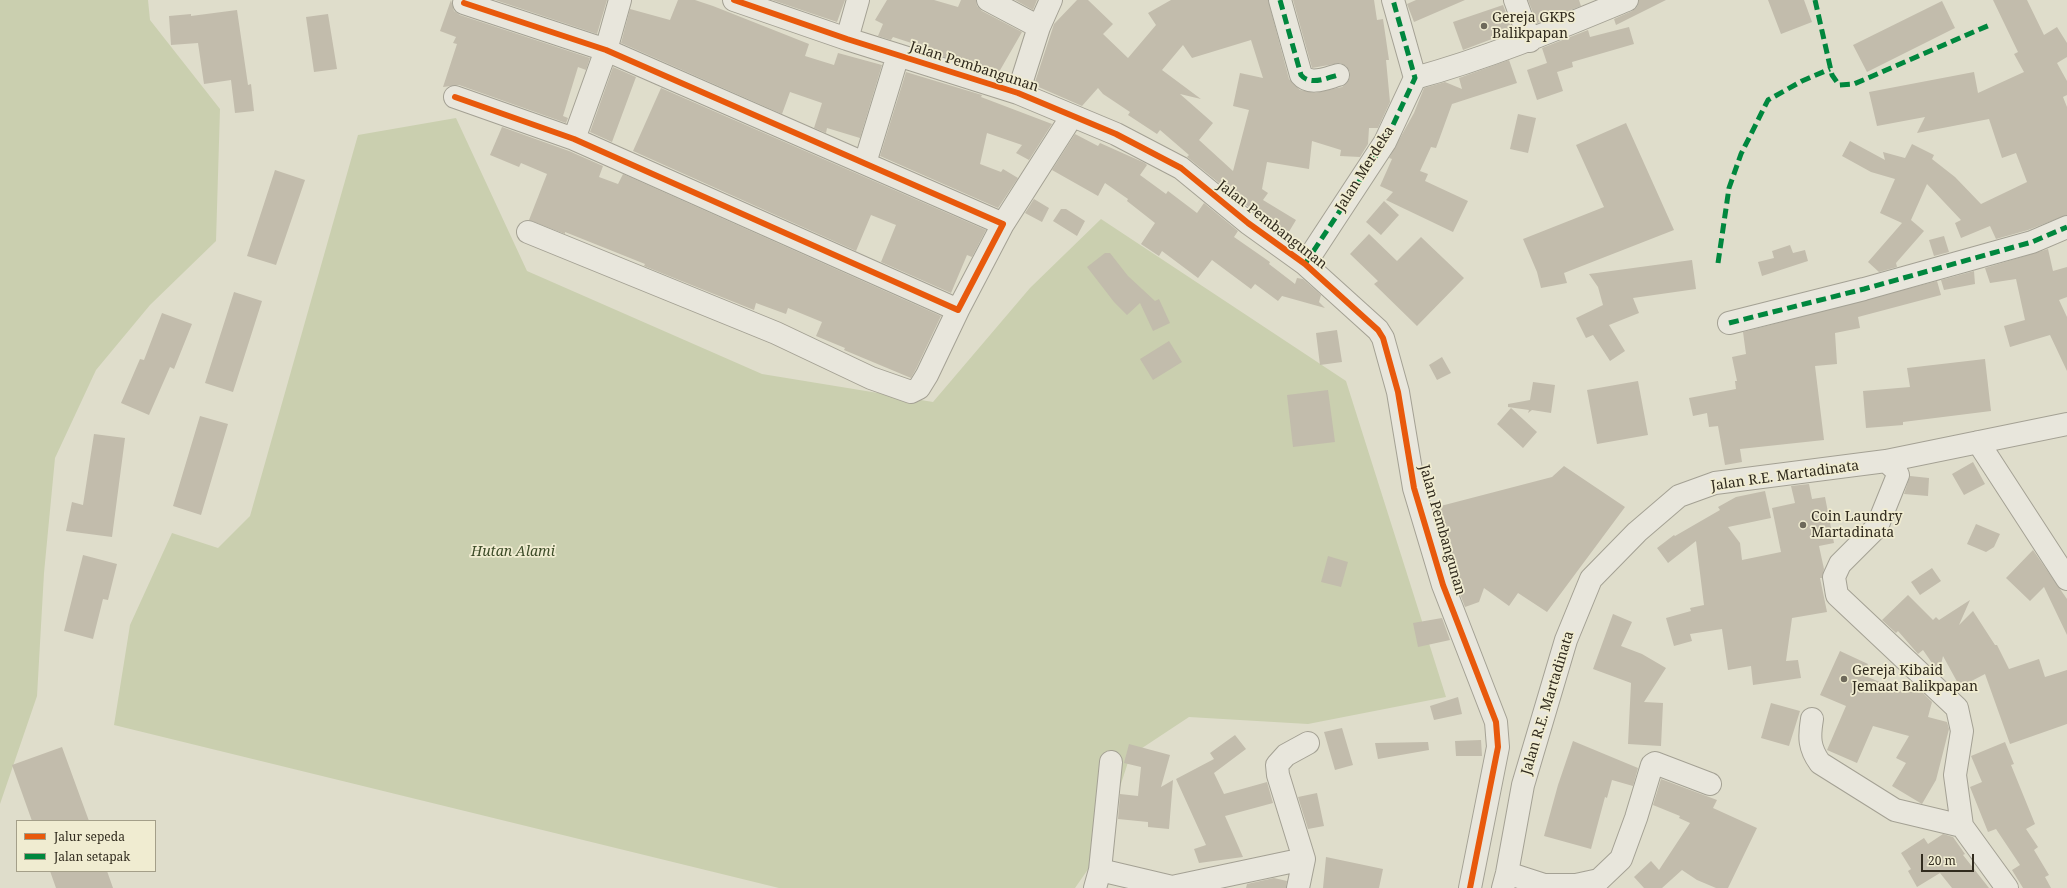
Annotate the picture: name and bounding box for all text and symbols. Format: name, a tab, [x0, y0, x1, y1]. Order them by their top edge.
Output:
place label: Gereja GKPS Balikpapan	[1492, 10, 1575, 42]
marker: Gereja GKPS Balikpapan	[1479, 21, 1489, 31]
street label: Jalan Pembangunan	[907, 38, 1041, 96]
street label: Jalan Merdeka	[1332, 123, 1398, 215]
street label: Jalan Pembangunan	[1214, 177, 1330, 273]
street label: Jalan R.E. Martadinata	[1710, 457, 1860, 495]
street label: Jalan Pembangunan	[1415, 463, 1469, 597]
place label: Coin Laundry Martadinata	[1811, 509, 1902, 542]
marker: Coin Laundry Martadinata	[1798, 520, 1808, 530]
park label: Hutan Alami	[471, 544, 555, 560]
street label: Jalan R.E. Martadinata	[1518, 629, 1578, 777]
place label: Gereja Kibaid Jemaat Balikpapan	[1852, 663, 1978, 696]
marker: Gereja Kibaid Jemaat Balikpapan	[1839, 674, 1849, 684]
legend	[16, 820, 156, 872]
text: Jalur sepeda	[54, 828, 125, 845]
scale bar	[1923, 846, 1976, 872]
text: Jalan setapak	[54, 848, 130, 865]
text: 20 m	[1928, 852, 1956, 869]

